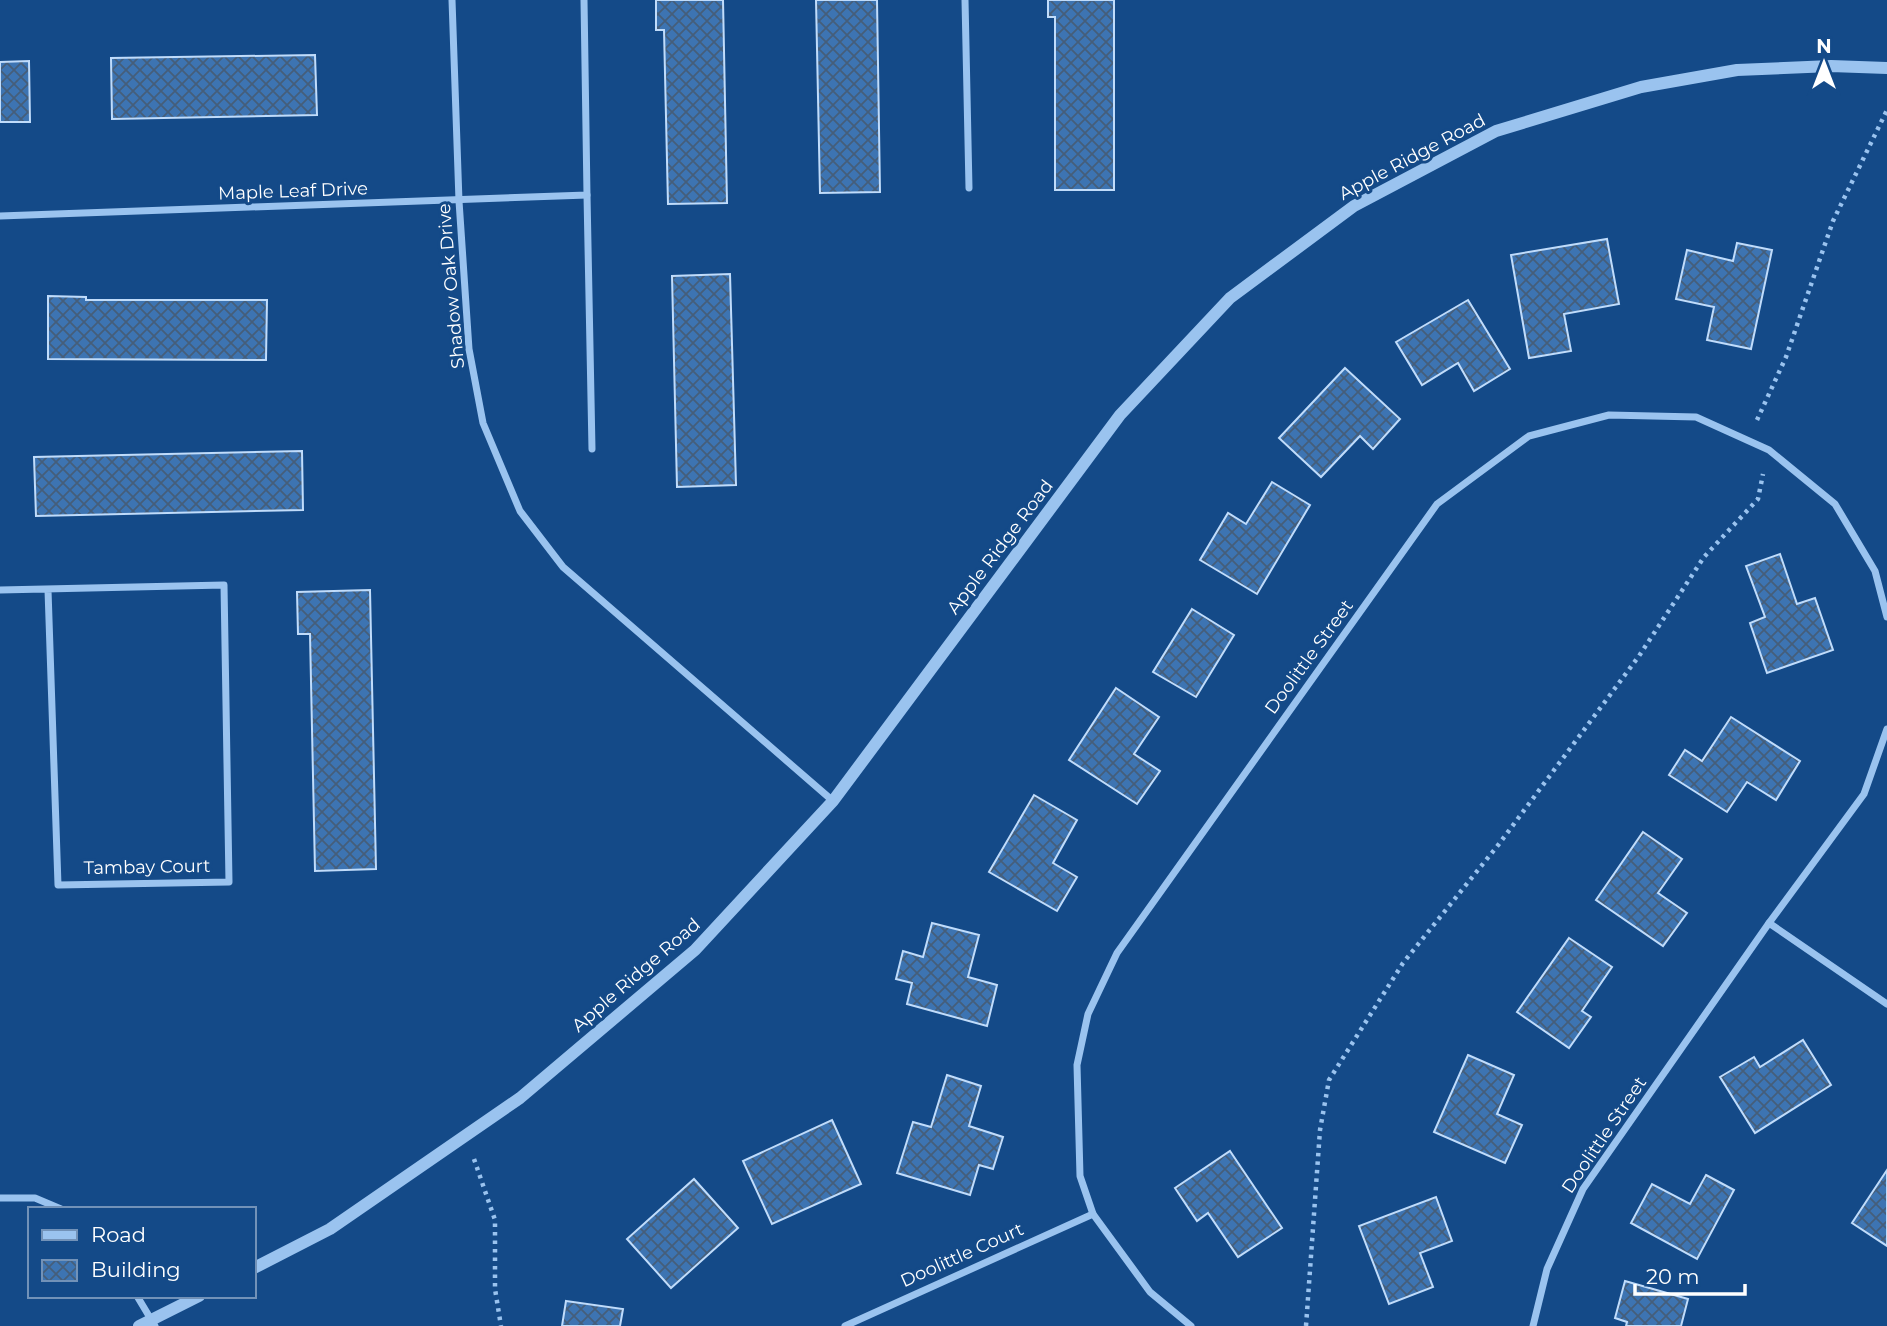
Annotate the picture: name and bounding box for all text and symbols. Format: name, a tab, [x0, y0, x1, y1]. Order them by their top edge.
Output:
north arrow	[1789, 28, 1859, 98]
text: N	[1816, 35, 1832, 58]
street label: Apple Ridge Road	[1335, 109, 1489, 205]
street label: Maple Leaf Drive	[218, 177, 369, 205]
street label: Shadow Oak Drive	[433, 202, 469, 370]
street label: Apple Ridge Road	[942, 475, 1058, 619]
street label: Doolittle Street	[1260, 595, 1358, 719]
street label: Tambay Court	[83, 855, 211, 879]
street label: Apple Ridge Road	[567, 913, 705, 1037]
street label: Doolittle Street	[1557, 1072, 1651, 1198]
legend	[28, 1207, 256, 1298]
street label: Doolittle Court	[897, 1218, 1027, 1292]
text: Road	[91, 1222, 146, 1247]
scale bar	[1635, 1252, 1745, 1296]
text: Building	[91, 1257, 181, 1282]
text: 20 m	[1646, 1264, 1700, 1289]

